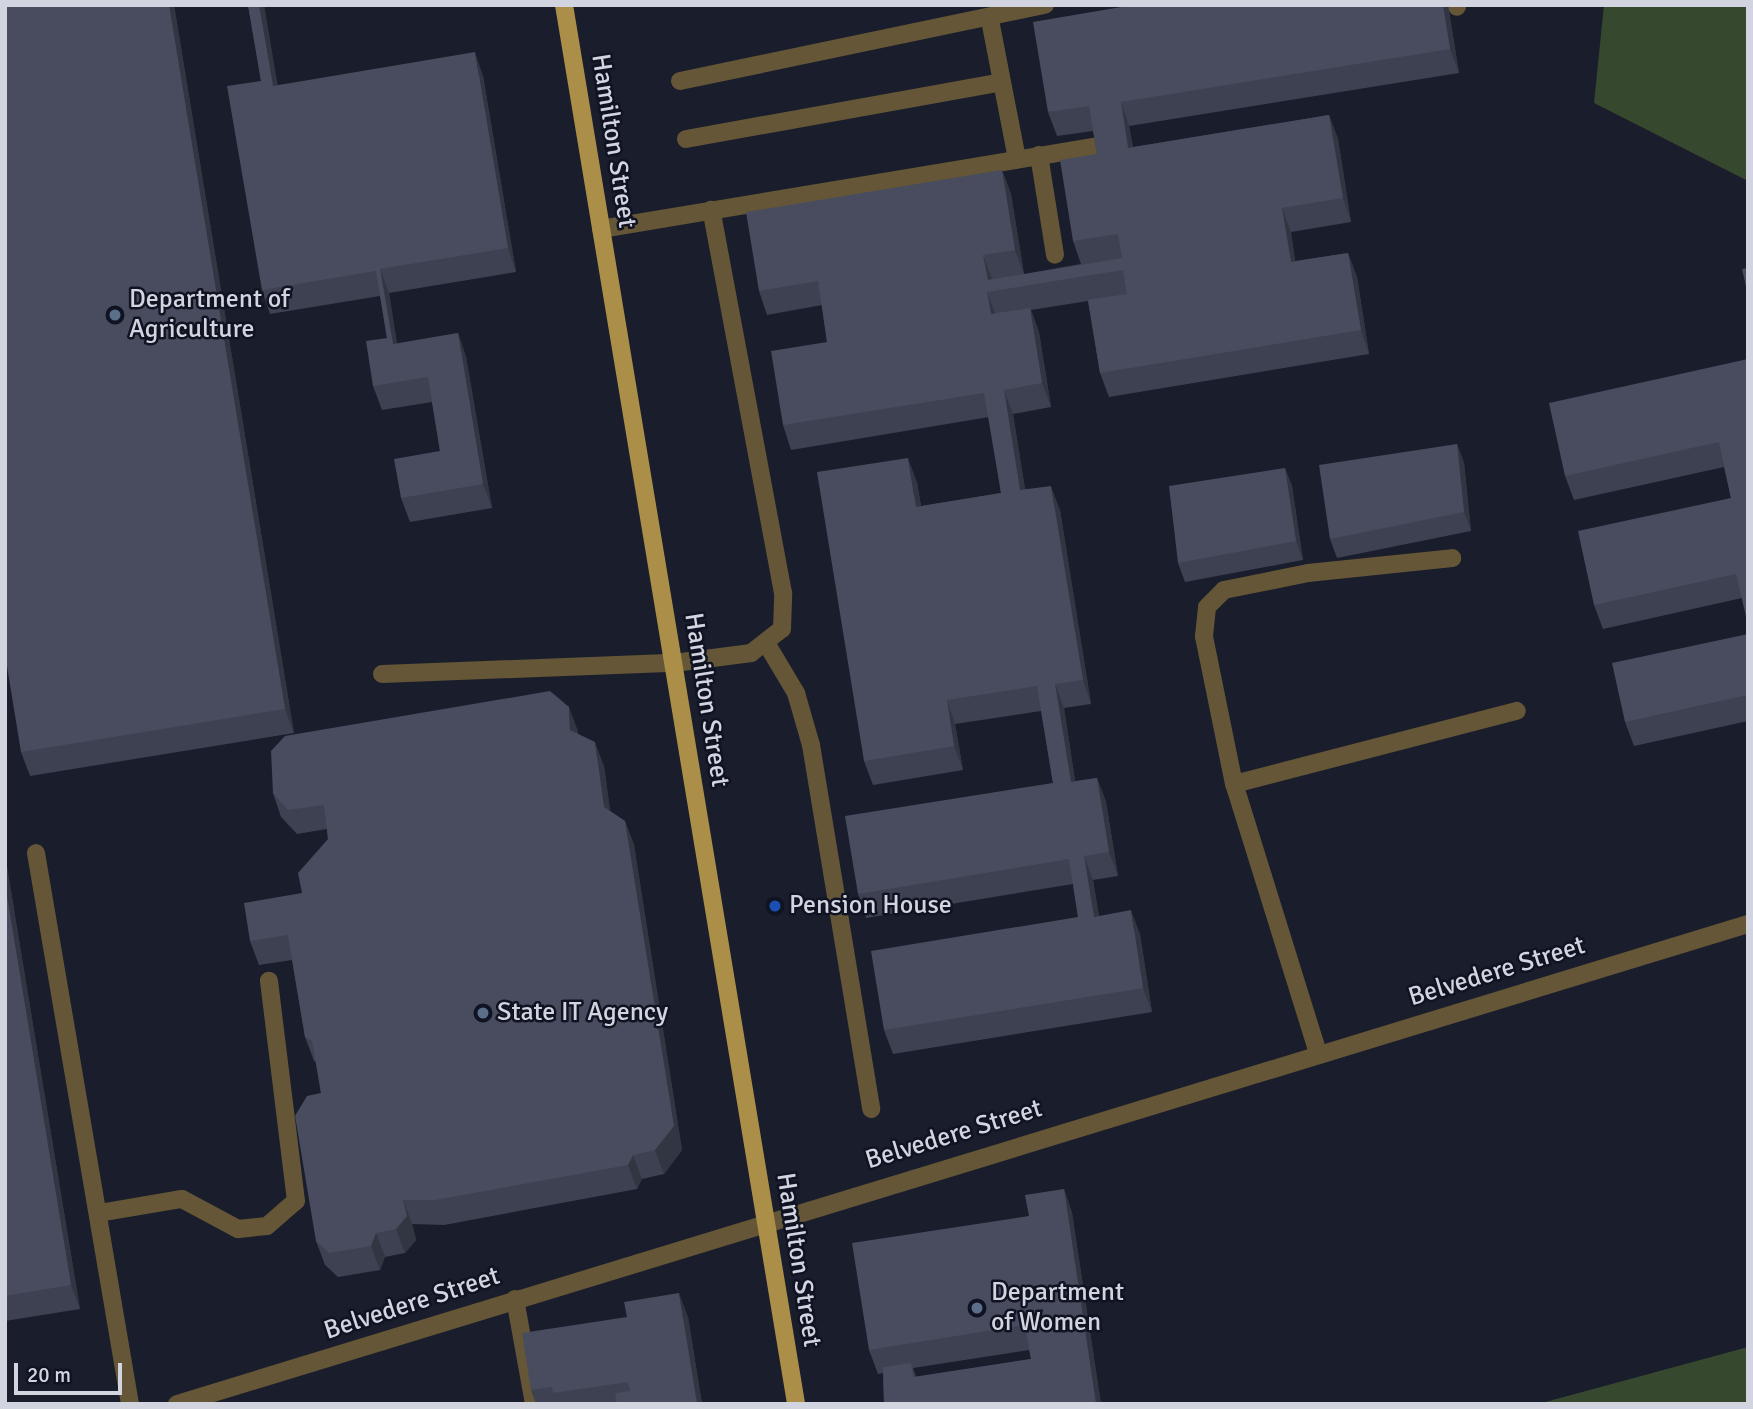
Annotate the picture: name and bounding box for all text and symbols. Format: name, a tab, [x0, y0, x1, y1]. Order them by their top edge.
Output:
street label: Hamilton Street	[584, 52, 642, 230]
place label: Department of Agriculture	[129, 284, 290, 346]
marker: Department of Agriculture	[107, 307, 123, 323]
street label: Hamilton Street	[677, 611, 735, 789]
place label: Pension House	[789, 890, 952, 922]
marker: Pension House	[767, 898, 783, 914]
street label: Belvedere Street	[1405, 930, 1589, 1014]
place label: State IT Agency	[497, 997, 668, 1029]
marker: State IT Agency	[475, 1005, 491, 1021]
street label: Belvedere Street	[862, 1093, 1046, 1177]
street label: Hamilton Street	[769, 1171, 827, 1349]
street label: Belvedere Street	[320, 1261, 504, 1347]
place label: Department of Women	[991, 1277, 1124, 1338]
marker: Department of Women	[969, 1300, 985, 1316]
scale bar	[18, 1350, 126, 1394]
text: 20 m	[27, 1362, 71, 1388]

